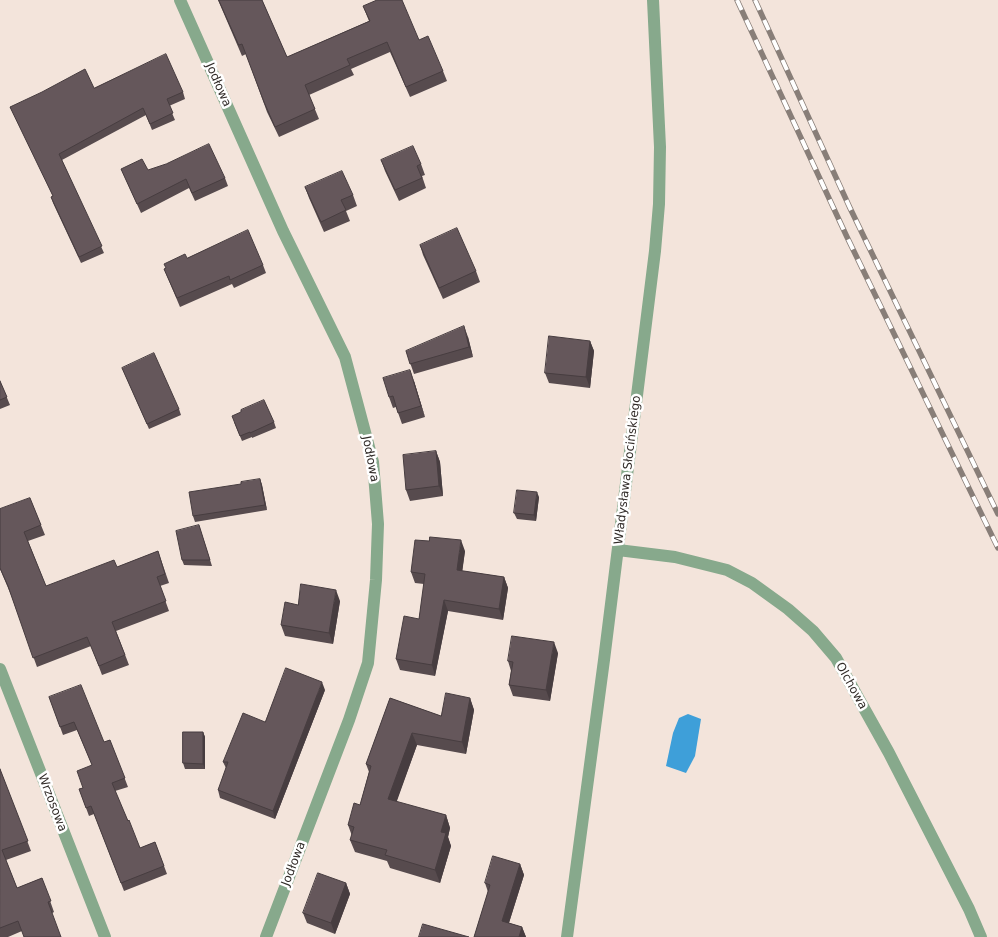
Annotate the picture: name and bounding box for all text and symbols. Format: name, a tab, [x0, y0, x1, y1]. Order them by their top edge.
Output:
street label: Jodłowa	[202, 61, 234, 109]
street label: Władysława Słocińskiego	[612, 395, 644, 545]
street label: Jodłowa	[359, 435, 381, 483]
street label: Olchowa	[832, 660, 870, 712]
street label: Wrzosowa	[34, 772, 70, 834]
street label: Jodłowa	[279, 840, 309, 888]

